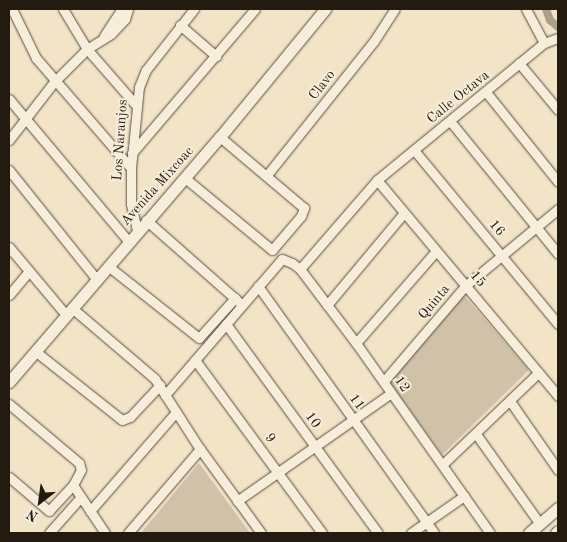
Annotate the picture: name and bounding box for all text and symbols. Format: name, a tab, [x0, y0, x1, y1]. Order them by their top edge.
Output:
street label: Clavo	[305, 67, 339, 103]
street label: Calle Octava	[423, 67, 493, 127]
street label: Los Naranjos	[109, 99, 131, 181]
street label: Avenida Mixcoac	[117, 143, 197, 229]
street label: 16	[485, 216, 509, 240]
street label: 15	[466, 267, 490, 291]
street label: Quinta	[415, 281, 453, 323]
street label: 12	[390, 373, 414, 395]
street label: 11	[345, 390, 369, 414]
street label: 10	[301, 408, 325, 432]
street label: 9	[261, 430, 279, 446]
north arrow	[15, 477, 65, 527]
text: N	[24, 506, 41, 524]

